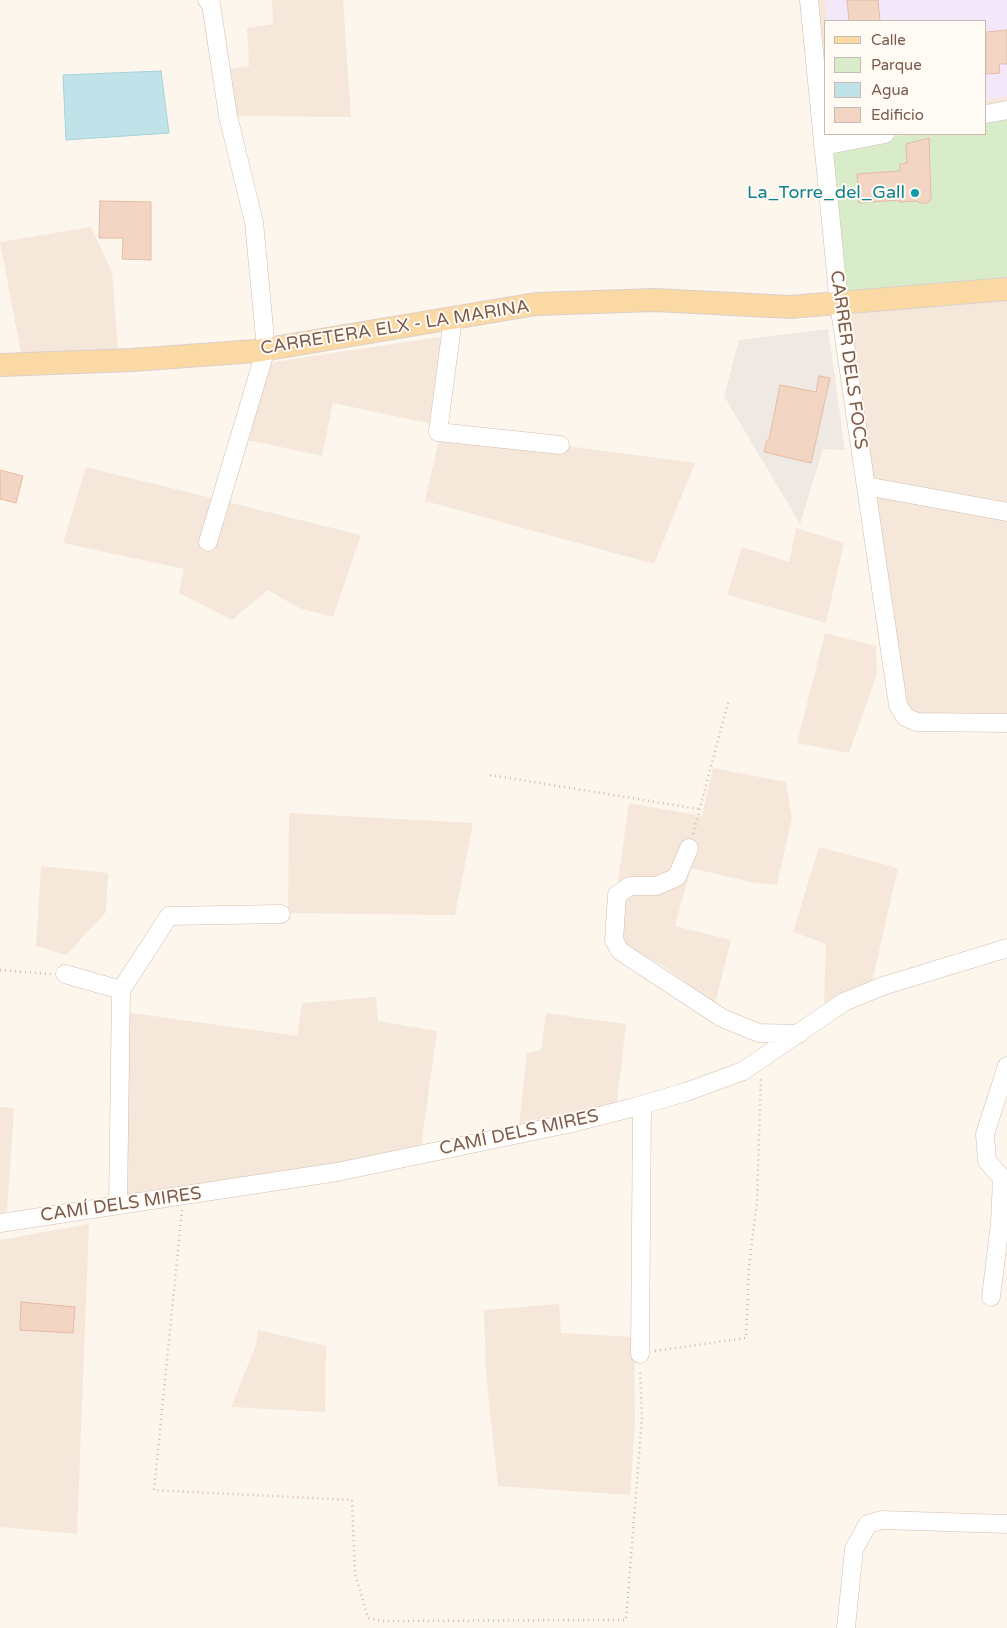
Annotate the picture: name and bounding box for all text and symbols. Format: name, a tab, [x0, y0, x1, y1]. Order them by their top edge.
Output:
legend	[824, 20, 987, 135]
text: Calle	[871, 31, 906, 49]
text: Parque	[871, 56, 922, 74]
text: Agua	[871, 81, 909, 99]
text: Edificio	[871, 106, 924, 124]
place label: La_Torre_del_Gall	[747, 182, 905, 204]
marker: La_Torre_del_Gall	[909, 187, 921, 199]
street label: CARRER DELS FOCS	[825, 269, 871, 451]
street label: CARRETERA ELX - LA MARINA	[259, 296, 531, 360]
street label: CAMÍ DELS MIRES	[437, 1106, 601, 1160]
street label: CAMÍ DELS MIRES	[39, 1183, 203, 1227]

